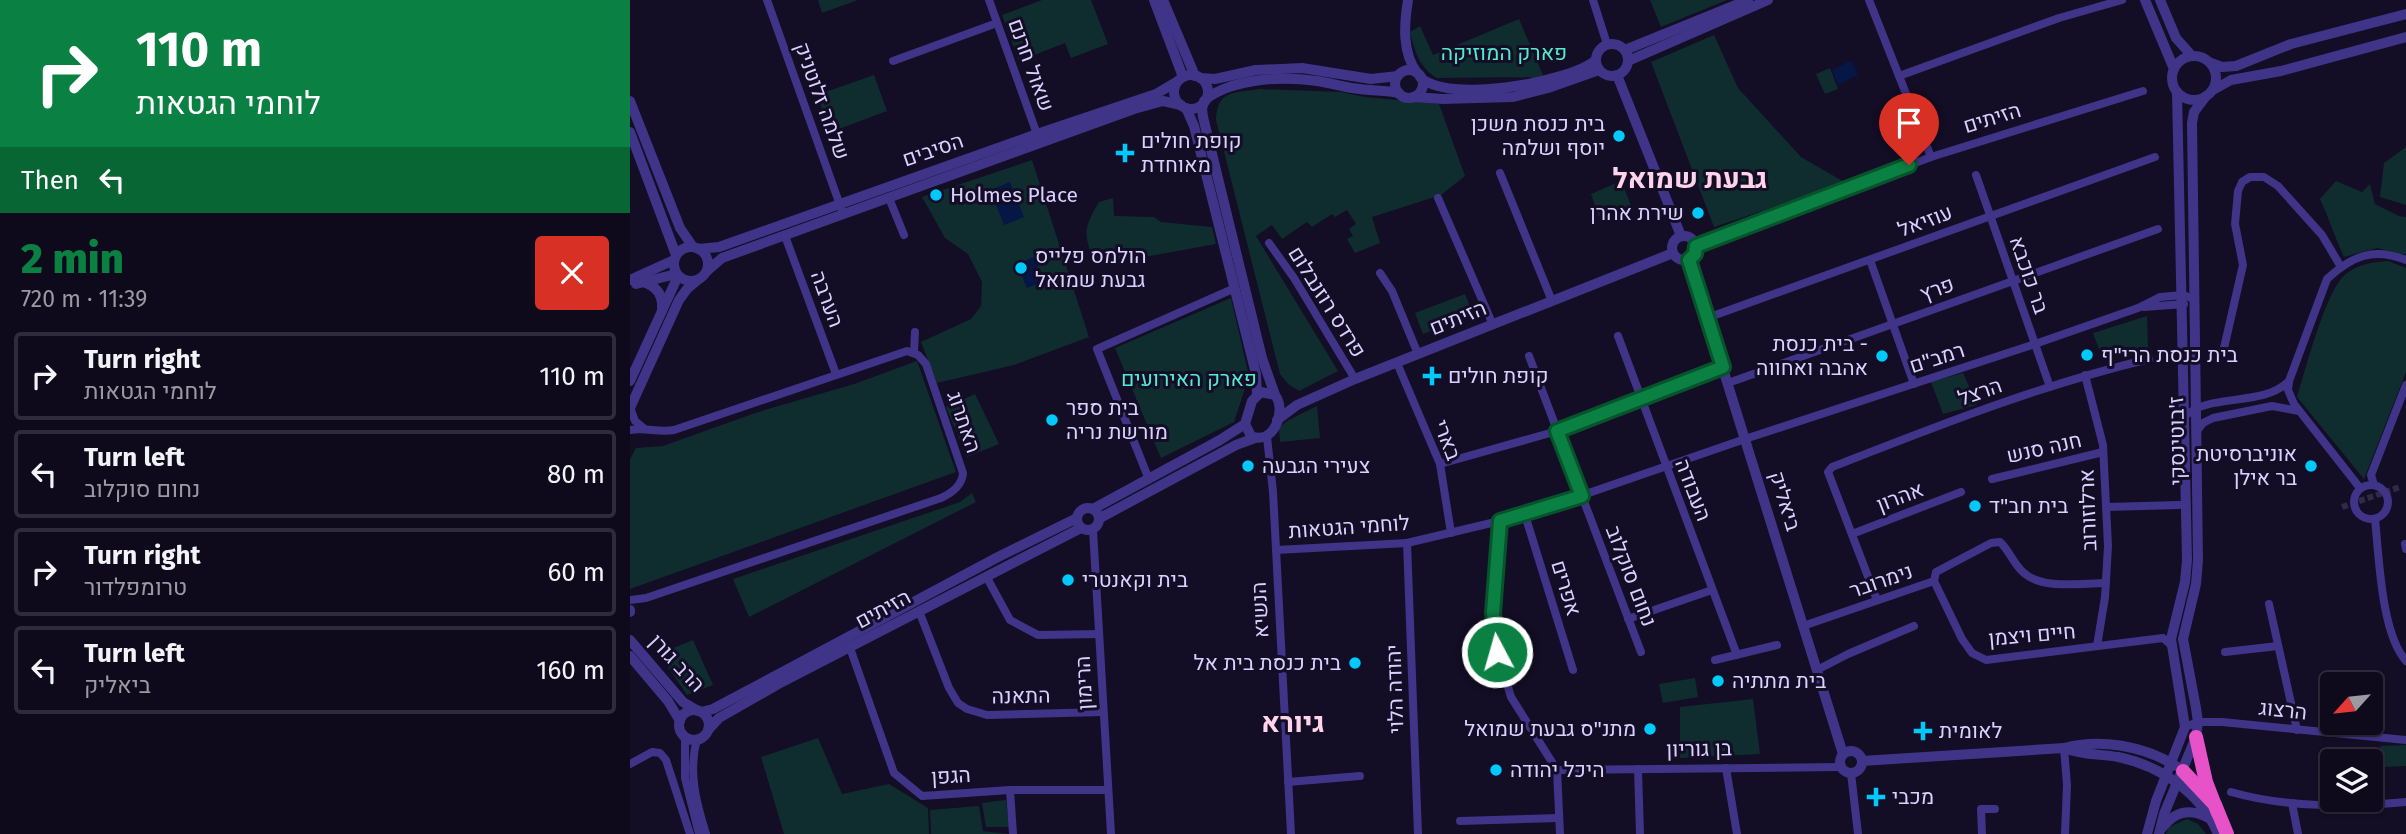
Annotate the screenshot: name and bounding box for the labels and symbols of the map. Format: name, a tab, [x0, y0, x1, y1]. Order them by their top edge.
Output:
street label: שאול חרנם	[1002, 15, 1060, 115]
street label: שלמה זלוטניק	[789, 39, 855, 163]
park label: פארק המוזיקה	[1441, 40, 1567, 66]
pin	[1879, 93, 1939, 165]
street label: הזיתים	[1960, 97, 2024, 139]
place label: בית כנסת משכן יוסף ושלמה	[1471, 111, 1605, 161]
street label: הסיבים	[899, 127, 967, 173]
place label: קופת חולים מאוחדת	[1141, 128, 1242, 178]
marker: בית כנסת משכן יוסף ושלמה	[1611, 128, 1627, 144]
marker: קופת חולים מאוחדת	[1115, 143, 1135, 163]
district label: גבעת שמואל	[1613, 162, 1767, 195]
place label: Holmes Place	[950, 182, 1078, 208]
marker: Holmes Place	[928, 187, 944, 203]
street label: עוזיאל	[1894, 199, 1956, 243]
place label: שירת אהרן	[1590, 200, 1684, 226]
marker: שירת אהרן	[1690, 205, 1706, 221]
street label: בר כוכבא	[2004, 233, 2054, 317]
street label: פרדס רוזנבלום	[1283, 242, 1371, 362]
place label: הולמס פלייס גבעת שמואל	[1035, 243, 1147, 293]
marker: הולמס פלייס גבעת שמואל	[1013, 260, 1029, 276]
street label: הערבה	[805, 267, 849, 331]
street label: פרץ	[1916, 271, 1958, 307]
street label: הזיתים	[1426, 295, 1490, 341]
place label: בית כנסת - אהבה ואחווה	[1756, 331, 1868, 381]
street label: רמב"ם	[1906, 337, 1968, 379]
place label: בית כנסת הרי"ף	[2101, 342, 2238, 368]
marker: בית כנסת הרי"ף	[2079, 347, 2095, 363]
marker: בית כנסת - אהבה ואחווה	[1874, 348, 1890, 364]
place label: קופת חולים	[1448, 363, 1549, 389]
park label: פארק האירועים	[1121, 366, 1257, 392]
marker: קופת חולים	[1422, 366, 1442, 386]
street label: הרצל	[1955, 372, 2005, 412]
street label: האתרוג	[941, 388, 987, 456]
place label: בית ספר מורשת נריה	[1066, 395, 1168, 445]
street label: ז'בוטינסקי	[2163, 396, 2191, 486]
marker: בית ספר מורשת נריה	[1044, 412, 1060, 428]
street label: בארי	[1427, 416, 1467, 464]
street label: חנה סנש	[2004, 427, 2084, 469]
place label: אוניברסיטת בר אילן	[2196, 441, 2297, 491]
place label: צעירי הגבעה	[1262, 453, 1370, 479]
street label: העבודה	[1669, 455, 1717, 525]
marker: צעירי הגבעה	[1240, 458, 1256, 474]
marker: אוניברסיטת בר אילן	[2303, 458, 2319, 474]
street label: ביאליק	[1764, 468, 1806, 534]
street label: ארלוזורוב	[2074, 469, 2102, 551]
street label: אהרון	[1873, 476, 1927, 518]
place label: בית חב"ד	[1989, 493, 2068, 519]
marker: בית חב"ד	[1967, 498, 1983, 514]
street label: לוחמי הגטאות	[1288, 510, 1411, 544]
street label: נחום סוקלוב	[1600, 522, 1662, 630]
street label: אפרים	[1545, 557, 1587, 619]
street label: נימרובר	[1846, 558, 1916, 604]
place label: בית וקאנטרי	[1082, 567, 1188, 593]
marker: בית וקאנטרי	[1060, 572, 1076, 588]
street label: הנשיא	[1246, 581, 1274, 639]
street label: הזיתים	[851, 584, 915, 634]
position arrow	[1460, 615, 1534, 689]
street label: חיים ויצמן	[1987, 618, 2077, 652]
street label: הרב גורן	[644, 629, 710, 697]
street label: יהודה הלוי	[1380, 644, 1410, 734]
place label: בית כנסת בית אל	[1194, 650, 1341, 676]
street label: הרימון	[1070, 655, 1098, 711]
marker: בית כנסת בית אל	[1347, 655, 1363, 671]
place label: בית מתתיה	[1732, 668, 1826, 694]
north arrow	[2320, 672, 2384, 735]
marker: בית מתתיה	[1710, 673, 1726, 689]
street label: התאנה	[991, 682, 1051, 710]
street label: הרצוג	[2258, 695, 2308, 725]
district label: גיורא	[1261, 706, 1325, 739]
place label: מתנ"ס גבעת שמואל	[1464, 716, 1636, 742]
place label: לאומית	[1939, 718, 2002, 744]
marker: מתנ"ס גבעת שמואל	[1642, 721, 1658, 737]
marker: לאומית	[1913, 721, 1933, 741]
street label: בן גוריון	[1666, 735, 1732, 763]
place label: היכל יהודה	[1510, 757, 1605, 783]
street label: הגפן	[931, 762, 971, 790]
marker: היכל יהודה	[1488, 762, 1504, 778]
place label: מכבי	[1892, 784, 1934, 810]
marker: מכבי	[1866, 787, 1886, 807]

